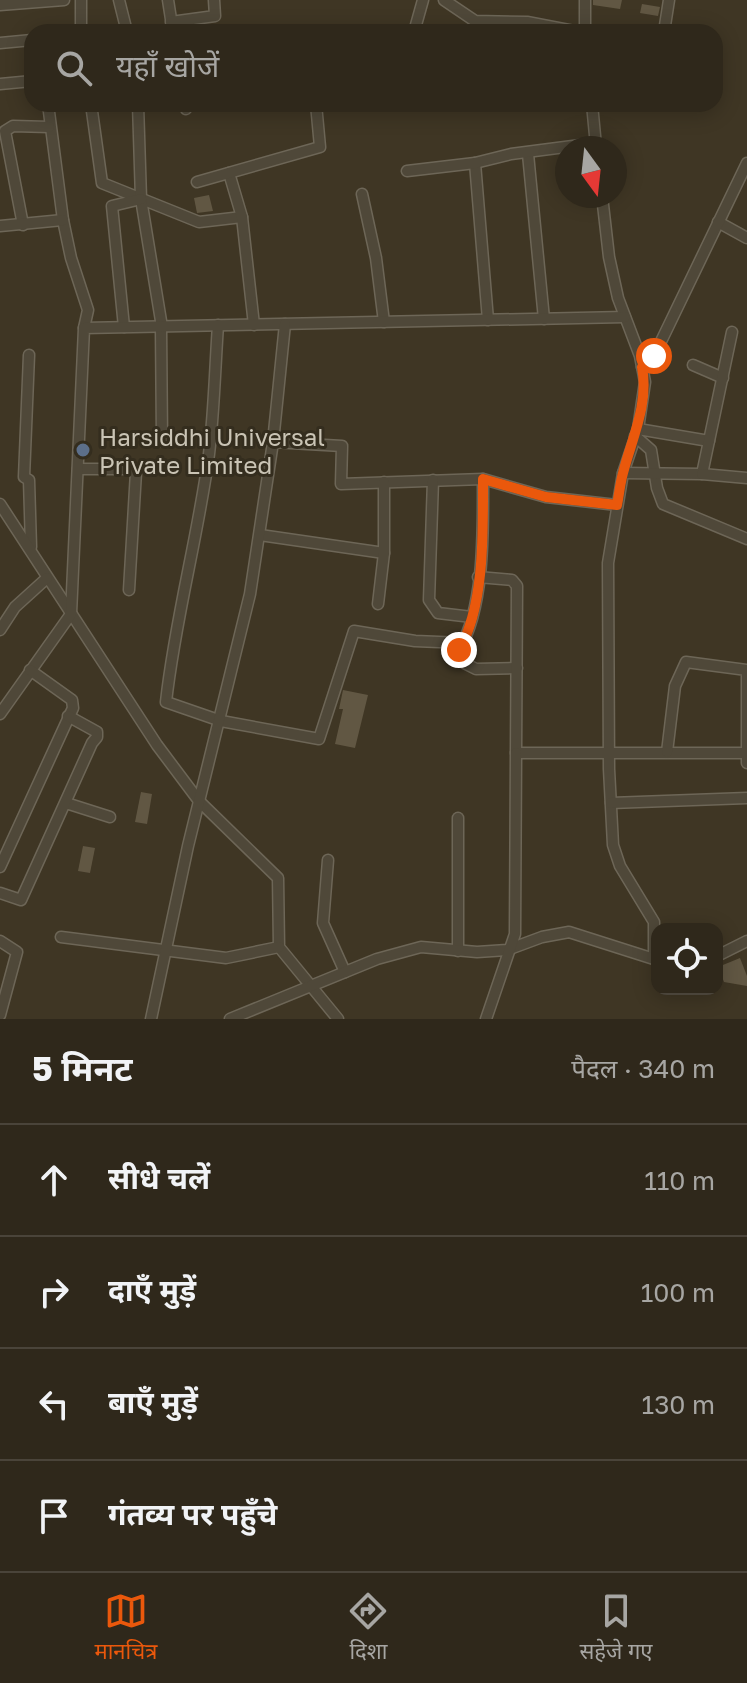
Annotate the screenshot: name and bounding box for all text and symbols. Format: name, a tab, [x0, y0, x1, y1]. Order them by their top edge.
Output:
search box	[24, 24, 723, 112]
icon: search	[52, 46, 96, 90]
text: यहाँ खोजें	[116, 48, 219, 84]
north arrow	[555, 136, 627, 208]
route start	[636, 338, 672, 374]
place label: Harsiddhi Universal Private Limited	[99, 422, 325, 479]
marker: Harsiddhi Universal Private Limited	[74, 441, 92, 459]
route end	[441, 632, 477, 668]
map controls	[651, 923, 723, 995]
button: locate	[651, 923, 723, 995]
text: 5 मिनट	[32, 1048, 133, 1088]
text: पैदल · 340 m	[571, 1053, 715, 1084]
icon: ahead	[32, 1158, 76, 1202]
text: सीधे चलें	[108, 1160, 210, 1196]
text: 110 m	[644, 1165, 715, 1196]
icon: right	[32, 1270, 76, 1314]
text: दाएँ मुड़ें	[108, 1272, 196, 1308]
text: 100 m	[641, 1277, 715, 1308]
icon: left	[32, 1382, 76, 1426]
text: बाएँ मुड़ें	[108, 1384, 198, 1420]
text: 130 m	[642, 1389, 715, 1420]
icon: arrive	[32, 1494, 76, 1538]
text: गंतव्य पर पहुँचे	[108, 1496, 277, 1532]
tab: मानचित्र	[95, 1589, 157, 1668]
tab: दिशा	[346, 1589, 390, 1668]
tab: सहेजे गए	[580, 1589, 652, 1668]

